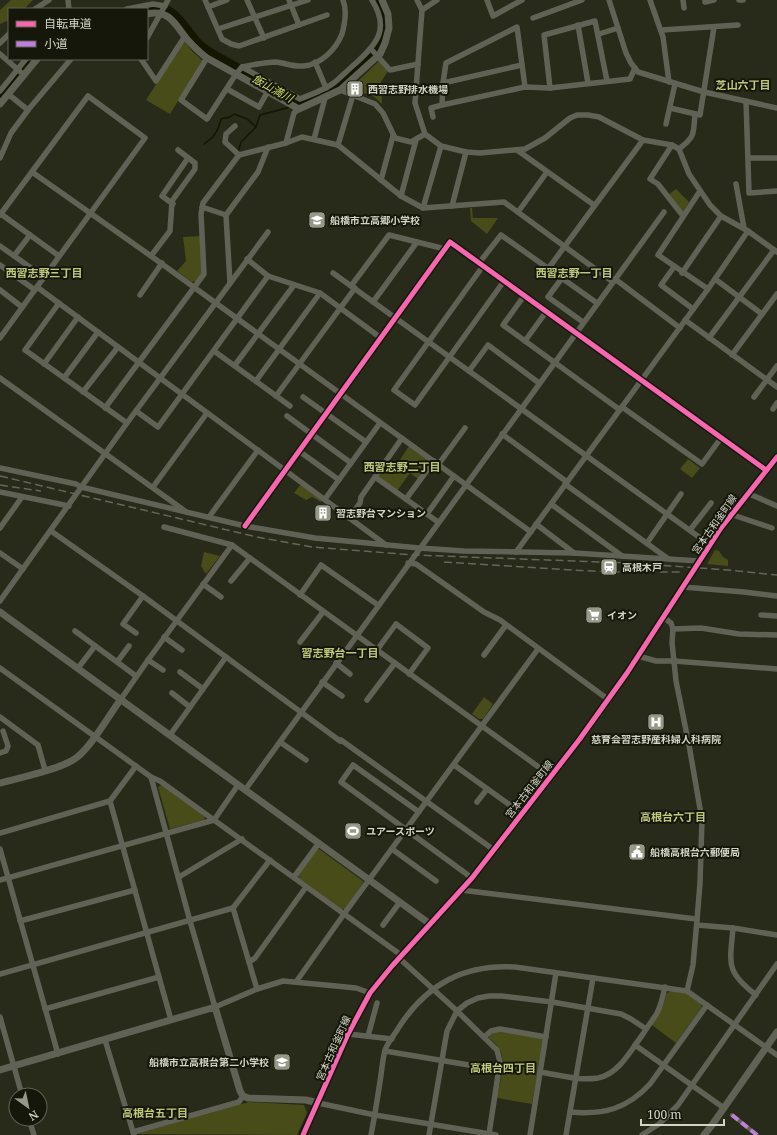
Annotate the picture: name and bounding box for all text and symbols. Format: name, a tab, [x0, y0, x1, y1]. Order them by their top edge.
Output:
legend	[8, 8, 148, 60]
text: 自転車道	[44, 15, 92, 32]
text: 小道	[44, 35, 68, 52]
water label: 飯山満川	[250, 71, 297, 106]
district label: 芝山六丁目	[716, 77, 771, 92]
building icon: 西習志野排水機場	[345, 79, 365, 99]
place label: 西習志野排水機場	[368, 82, 448, 96]
school or university icon: 船橋市立高郷小学校	[307, 210, 327, 230]
place label: 船橋市立高郷小学校	[330, 213, 420, 227]
district label: 西習志野三丁目	[6, 265, 83, 280]
district label: 西習志野一丁目	[536, 265, 613, 280]
district label: 西習志野二丁目	[364, 459, 441, 474]
street label: 宮本古和釜町線	[688, 491, 740, 557]
building icon: 習志野台マンション	[313, 503, 333, 523]
place label: 習志野台マンション	[336, 506, 426, 520]
station icon: 高根木戸	[599, 557, 619, 577]
place label: 高根木戸	[622, 560, 662, 574]
supermarket icon: イオン	[584, 605, 604, 625]
place label: イオン	[607, 608, 637, 622]
district label: 習志野台一丁目	[302, 645, 379, 660]
hospital icon: 慈育会習志野産科婦人科病院	[646, 712, 666, 732]
place label: 慈育会習志野産科婦人科病院	[591, 732, 721, 746]
street label: 宮本古和釜町線	[502, 757, 556, 821]
district label: 高根台六丁目	[640, 809, 706, 824]
sports icon: ユアースポーツ	[343, 821, 363, 841]
place label: ユアースポーツ	[366, 824, 435, 838]
public building icon: 船橋高根台六郵便局	[627, 842, 647, 862]
place label: 船橋高根台六郵便局	[650, 845, 740, 859]
street label: 宮本古和釜町線	[312, 1013, 354, 1083]
school or university icon: 船橋市立高根台第二小学校	[272, 1052, 292, 1072]
place label: 船橋市立高根台第二小学校	[149, 1055, 269, 1069]
district label: 高根台四丁目	[470, 1060, 536, 1075]
north arrow	[8, 1087, 48, 1127]
scale bar	[641, 1101, 724, 1127]
district label: 高根台五丁目	[122, 1105, 188, 1120]
text: 100 m	[647, 1106, 682, 1123]
text: N	[26, 1107, 41, 1125]

